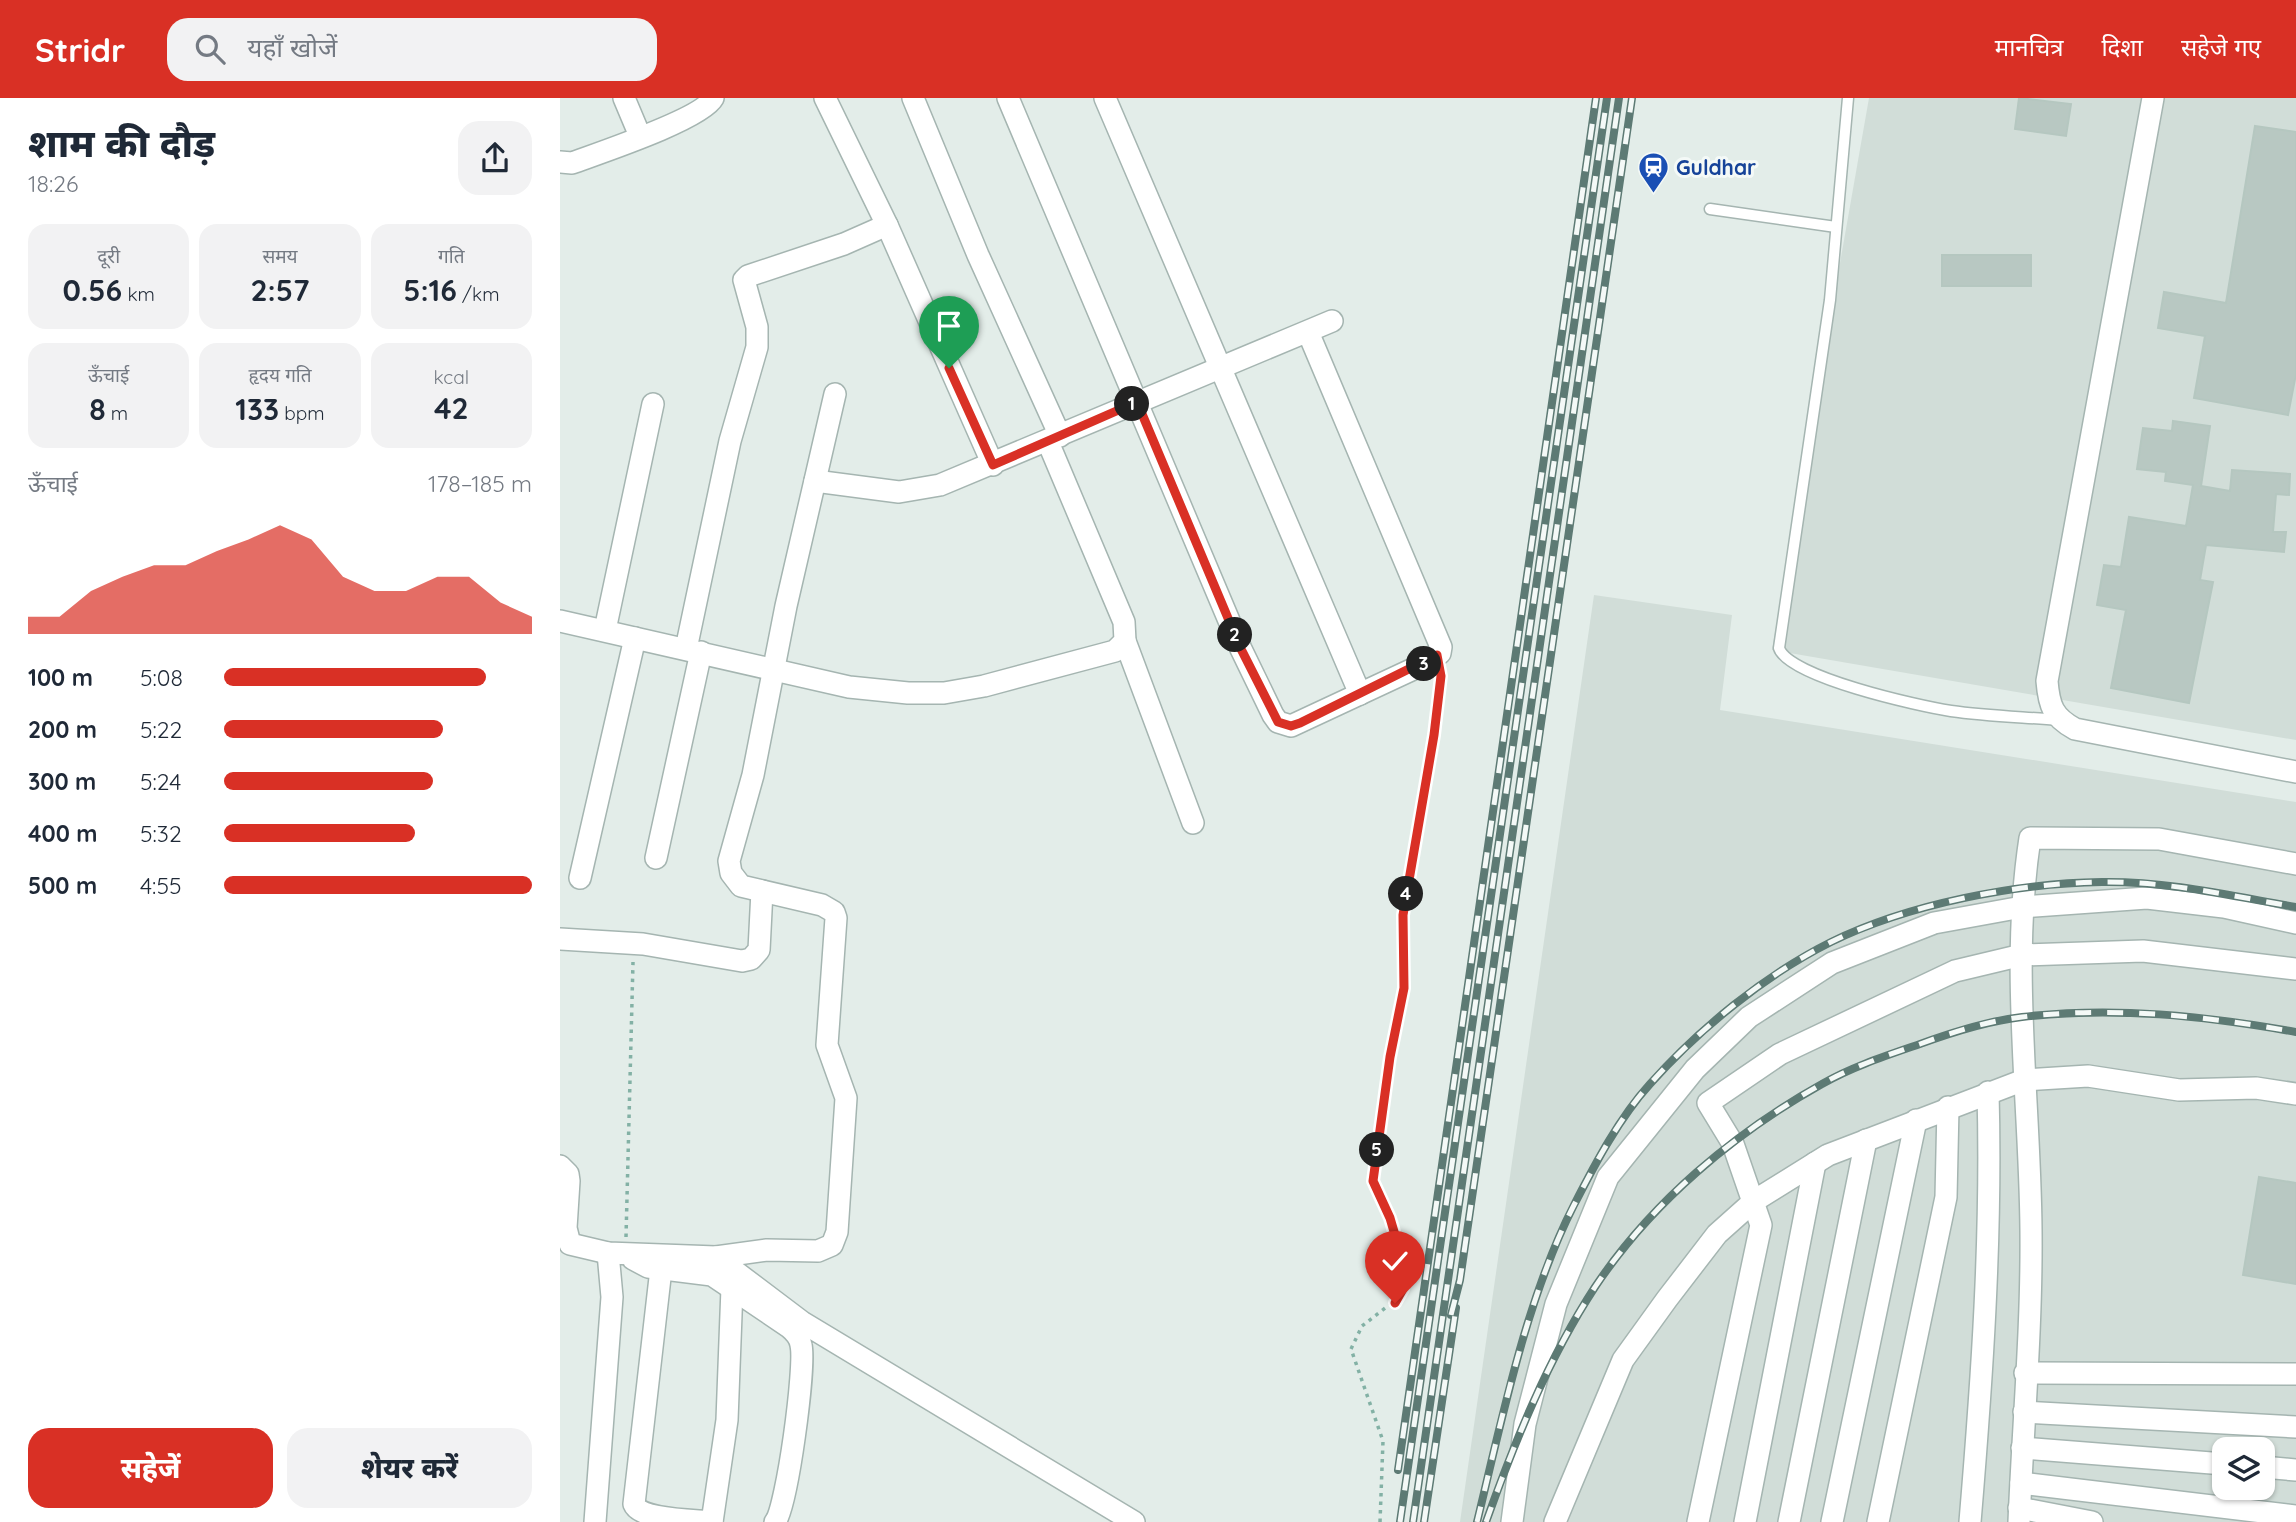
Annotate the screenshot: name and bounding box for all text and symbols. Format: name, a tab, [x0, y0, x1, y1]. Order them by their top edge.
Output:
search box	[167, 18, 657, 81]
text: Stridr	[35, 29, 125, 70]
icon: search	[191, 30, 229, 68]
text: यहाँ खोजें	[247, 31, 337, 64]
text: मानचित्र	[1995, 32, 2063, 62]
text: दिशा	[2101, 32, 2143, 62]
text: सहेजे गए	[2181, 32, 2261, 62]
text: शाम की दौड़	[28, 119, 215, 167]
button: share	[458, 121, 532, 195]
station icon: Guldhar	[1636, 150, 1670, 194]
place label: Guldhar	[1676, 154, 1756, 180]
text: 18:26	[28, 169, 78, 198]
text: दूरी	[97, 244, 120, 268]
text: समय	[262, 244, 298, 268]
text: गति	[438, 244, 465, 268]
text: 0.56	[62, 271, 122, 309]
text: 2:57	[250, 271, 310, 309]
text: 5:16	[403, 271, 457, 309]
text: km	[122, 282, 155, 306]
text: /km	[457, 282, 499, 306]
pin	[919, 296, 979, 368]
icon: arrive	[930, 307, 968, 345]
text: ऊँचाई	[88, 363, 129, 387]
text: हृदय गति	[248, 363, 312, 387]
text: kcal	[434, 365, 469, 389]
pin: 1	[1114, 386, 1150, 422]
text: 42	[434, 389, 469, 427]
text: 8	[89, 390, 106, 428]
text: 133	[235, 390, 279, 428]
text: 1	[1128, 391, 1135, 415]
text: m	[106, 401, 128, 425]
text: bpm	[279, 401, 325, 425]
text: ऊँचाई	[28, 469, 78, 498]
text: 178–185 m	[428, 469, 532, 498]
pin: 2	[1218, 618, 1252, 652]
text: 2	[1229, 622, 1240, 646]
pin: 3	[1406, 646, 1442, 682]
text: 3	[1418, 651, 1429, 675]
text: 100 m	[28, 663, 93, 692]
text: 5:08	[140, 663, 183, 692]
text: 200 m	[28, 715, 97, 744]
text: 5:22	[140, 715, 182, 744]
text: 300 m	[28, 767, 96, 796]
text: 5:24	[140, 767, 181, 796]
text: 400 m	[28, 819, 97, 848]
text: 5:32	[140, 819, 182, 848]
text: 500 m	[28, 871, 97, 900]
text: 4:55	[140, 871, 182, 900]
pin: 4	[1388, 876, 1424, 912]
text: 4	[1400, 881, 1411, 905]
pin: 5	[1360, 1132, 1394, 1168]
text: 5	[1371, 1137, 1382, 1161]
pin	[1365, 1231, 1425, 1303]
icon: check	[1376, 1242, 1414, 1280]
button: सहेजें	[28, 1428, 273, 1508]
button: शेयर करें	[287, 1428, 532, 1508]
map controls	[2212, 1437, 2275, 1500]
button: layers	[2212, 1437, 2275, 1500]

